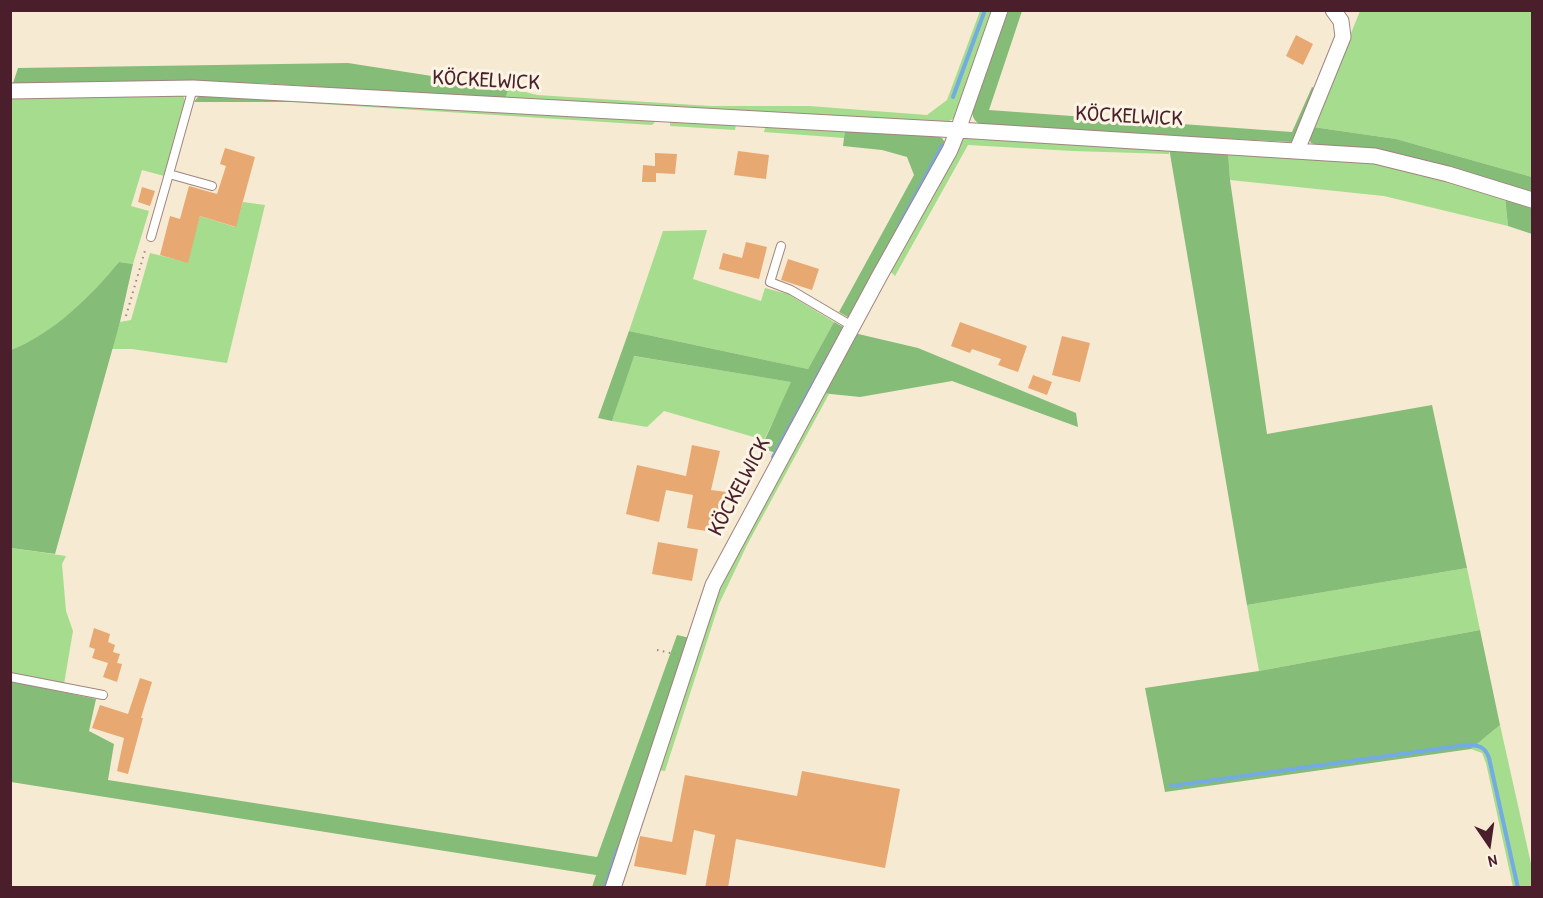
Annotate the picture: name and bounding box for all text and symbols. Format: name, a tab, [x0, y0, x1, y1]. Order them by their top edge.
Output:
street label: KÖCKELWICK	[432, 65, 540, 97]
street label: KÖCKELWICK	[1075, 101, 1183, 133]
street label: KÖCKELWICK	[703, 433, 777, 541]
north arrow	[1459, 814, 1519, 874]
text: N	[1486, 850, 1500, 873]

